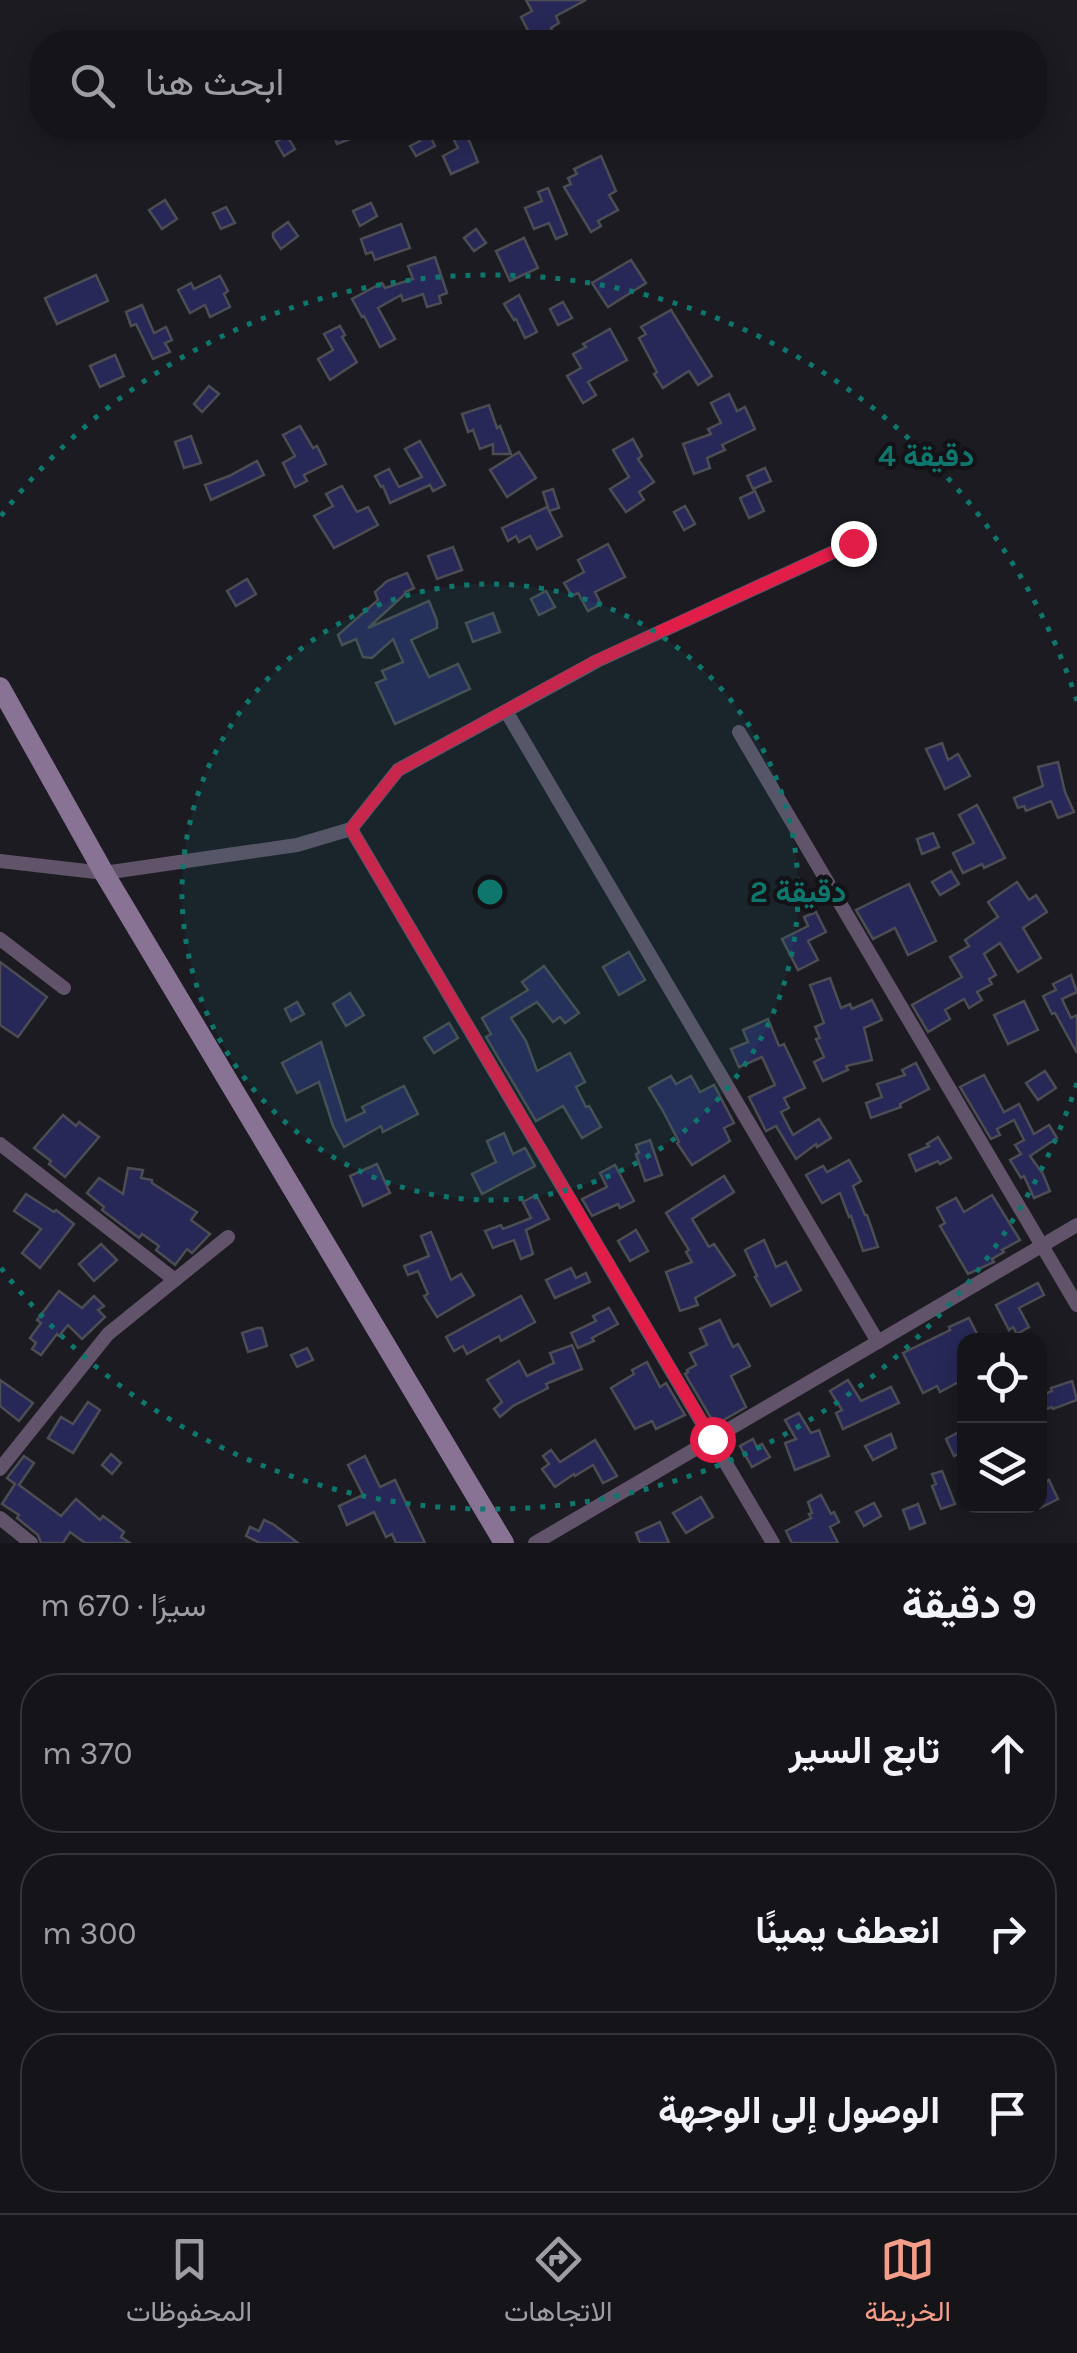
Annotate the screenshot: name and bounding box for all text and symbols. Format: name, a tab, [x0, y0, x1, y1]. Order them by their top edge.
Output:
search box	[30, 30, 1047, 140]
icon: search	[65, 58, 120, 113]
text: ابحث هنا	[145, 60, 284, 105]
text: 4 دقيقة	[878, 438, 974, 474]
route end	[831, 521, 877, 567]
centre of rings	[472, 874, 508, 910]
text: 2 دقيقة	[750, 874, 846, 910]
map controls	[957, 1333, 1047, 1513]
button: locate	[957, 1333, 1047, 1423]
route start	[690, 1417, 736, 1463]
button: layers	[957, 1423, 1047, 1513]
text: 9 دقيقة	[902, 1579, 1037, 1629]
text: سيرًا · 670 m	[40, 1587, 206, 1624]
icon: ahead	[980, 1726, 1035, 1781]
text: تابع السير	[789, 1728, 940, 1773]
text: 370 m	[42, 1735, 132, 1772]
icon: right	[980, 1906, 1035, 1961]
text: انعطف يمينًا	[755, 1908, 940, 1953]
text: 300 m	[42, 1915, 136, 1952]
icon: arrive	[980, 2086, 1035, 2141]
text: الوصول إلى الوجهة	[658, 2088, 940, 2133]
tab: المحفوظات	[126, 2232, 252, 2336]
tab: الاتجاهات	[504, 2232, 613, 2336]
tab: الخريطة	[864, 2232, 951, 2336]

